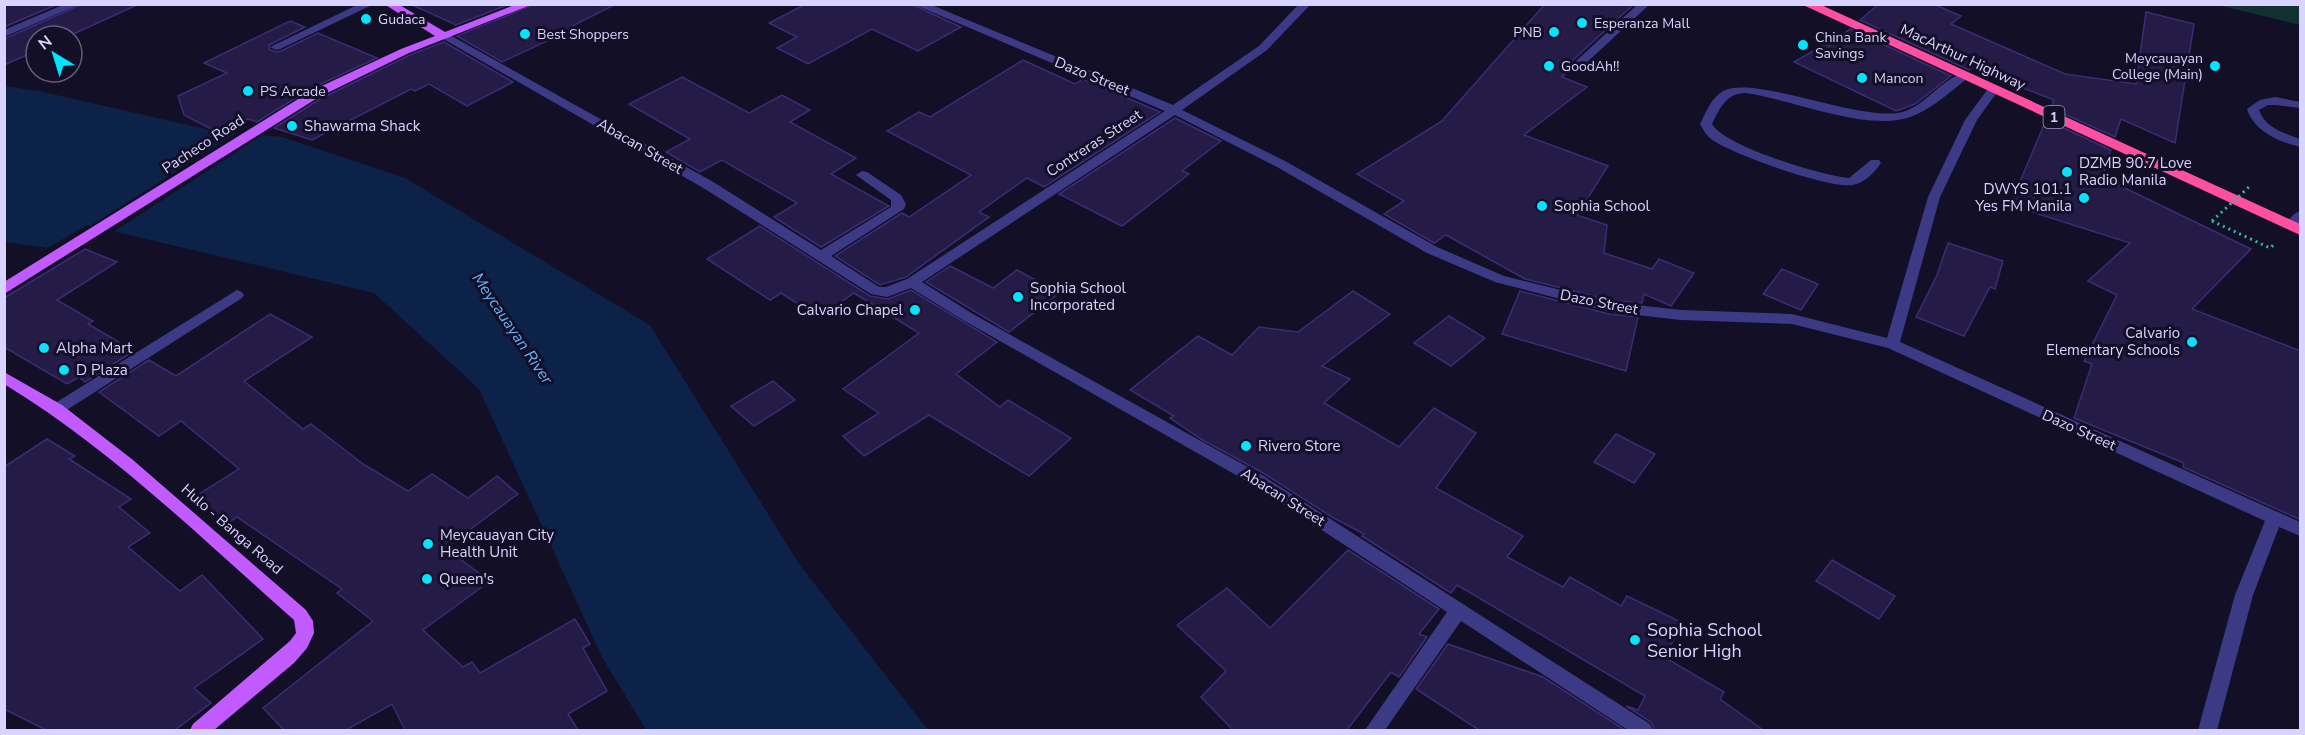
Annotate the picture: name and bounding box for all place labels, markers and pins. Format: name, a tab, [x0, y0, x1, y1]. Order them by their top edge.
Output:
place label: Gudaca	[378, 10, 425, 29]
marker: Gudaca	[359, 12, 373, 26]
place label: Esperanza Mall	[1594, 14, 1691, 33]
marker: Esperanza Mall	[1575, 16, 1589, 30]
place label: PNB	[1513, 23, 1542, 42]
place label: Best Shoppers	[537, 25, 629, 44]
marker: PNB	[1547, 25, 1561, 39]
marker: Best Shoppers	[518, 27, 532, 41]
place label: China Bank Savings	[1815, 28, 1887, 63]
marker: China Bank Savings	[1796, 38, 1810, 52]
place label: Meycauayan College (Main)	[2112, 49, 2203, 84]
place label: GoodAh!!	[1561, 57, 1619, 76]
marker: GoodAh!!	[1542, 59, 1556, 73]
marker: Meycauayan College (Main)	[2208, 59, 2222, 73]
place label: Mancon	[1874, 69, 1923, 88]
marker: Mancon	[1855, 71, 1869, 85]
place label: PS Arcade	[260, 82, 326, 101]
marker: PS Arcade	[241, 84, 255, 98]
place label: Shawarma Shack	[304, 116, 421, 136]
marker: Shawarma Shack	[285, 119, 299, 133]
place label: DZMB 90.7 Love Radio Manila	[2079, 153, 2192, 190]
marker: DZMB 90.7 Love Radio Manila	[2060, 165, 2074, 179]
place label: DWYS 101.1 Yes FM Manila	[1974, 179, 2072, 216]
marker: DWYS 101.1 Yes FM Manila	[2077, 191, 2091, 205]
place label: Sophia School	[1554, 196, 1650, 216]
marker: Sophia School	[1535, 199, 1549, 213]
place label: Sophia School Incorporated	[1030, 278, 1126, 315]
marker: Sophia School Incorporated	[1011, 290, 1025, 304]
place label: Calvario Chapel	[797, 300, 904, 320]
marker: Calvario Chapel	[908, 303, 922, 317]
place label: Calvario Elementary Schools	[2046, 323, 2180, 360]
marker: Calvario Elementary Schools	[2185, 335, 2199, 349]
place label: Alpha Mart	[56, 338, 133, 358]
marker: Alpha Mart	[37, 341, 51, 355]
place label: D Plaza	[76, 360, 128, 380]
marker: D Plaza	[57, 363, 71, 377]
place label: Rivero Store	[1258, 436, 1341, 456]
marker: Rivero Store	[1239, 439, 1253, 453]
place label: Meycauayan City Health Unit	[440, 525, 554, 562]
marker: Meycauayan City Health Unit	[421, 537, 435, 551]
place label: Queen's	[439, 569, 494, 589]
marker: Queen's	[420, 572, 434, 586]
place label: Sophia School Senior High	[1647, 618, 1763, 663]
marker: Sophia School Senior High	[1628, 633, 1642, 647]

